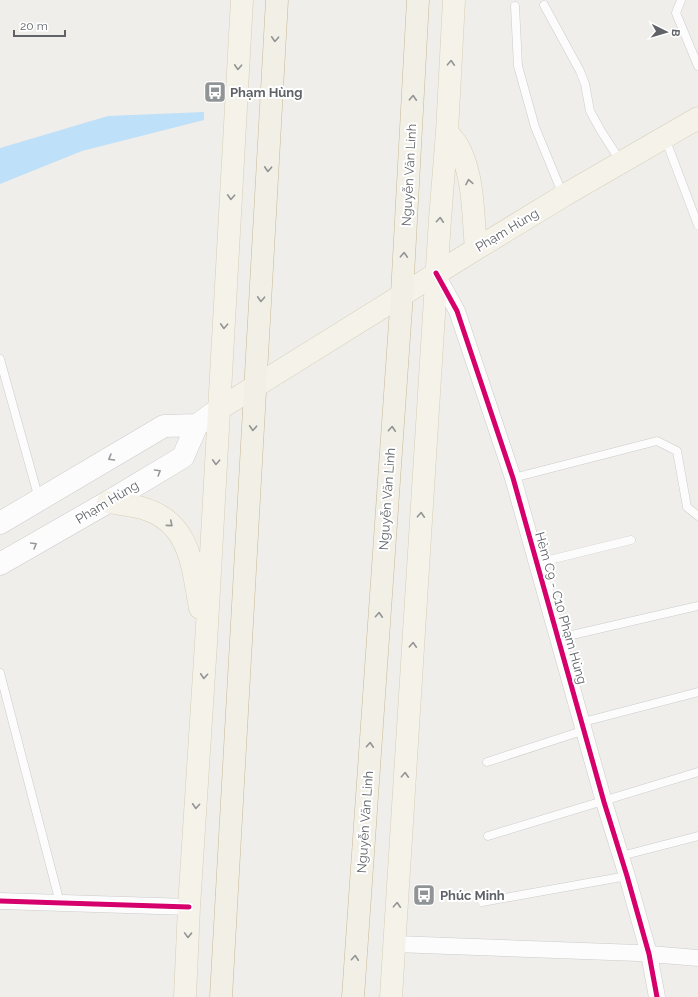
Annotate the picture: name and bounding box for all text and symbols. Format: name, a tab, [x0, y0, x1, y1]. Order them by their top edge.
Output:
scale bar	[14, 12, 65, 38]
north arrow	[646, 12, 686, 52]
text: 20 m	[20, 19, 48, 33]
text: B	[669, 29, 682, 38]
one-way arrow	[271, 36, 280, 42]
one-way arrow	[446, 60, 455, 66]
one-way arrow	[234, 64, 243, 70]
bus stop icon: Phạm Hùng	[202, 79, 228, 105]
place label: Phạm Hùng	[230, 85, 302, 100]
one-way arrow	[409, 95, 417, 101]
street label: Nguyễn Văn Linh	[399, 123, 419, 227]
one-way arrow	[264, 166, 272, 172]
one-way arrow	[466, 179, 474, 185]
one-way arrow	[227, 194, 236, 200]
street label: Phạm Hùng	[473, 205, 541, 255]
one-way arrow	[435, 217, 444, 223]
one-way arrow	[400, 252, 409, 258]
one-way arrow	[256, 296, 265, 302]
one-way arrow	[219, 323, 228, 329]
one-way arrow	[249, 425, 258, 431]
one-way arrow	[388, 426, 397, 432]
street label: Nguyễn Văn Linh	[376, 447, 398, 551]
one-way arrow	[108, 453, 115, 460]
one-way arrow	[212, 459, 221, 465]
one-way arrow	[154, 469, 161, 476]
street label: Phạm Hùng	[73, 477, 141, 527]
one-way arrow	[417, 512, 426, 518]
one-way arrow	[166, 519, 173, 526]
street label: Hẻm C9 - C10 Phạm Hùng	[532, 530, 590, 686]
one-way arrow	[30, 542, 37, 549]
one-way arrow	[375, 612, 384, 618]
one-way arrow	[409, 642, 418, 648]
one-way arrow	[200, 673, 209, 679]
one-way arrow	[366, 742, 375, 748]
street label: Nguyễn Văn Linh	[354, 770, 376, 874]
one-way arrow	[401, 772, 410, 778]
one-way arrow	[191, 803, 200, 809]
bus stop icon: Phúc Minh	[411, 882, 437, 908]
place label: Phúc Minh	[440, 888, 505, 903]
one-way arrow	[393, 902, 402, 908]
one-way arrow	[184, 932, 192, 938]
one-way arrow	[351, 955, 360, 961]

